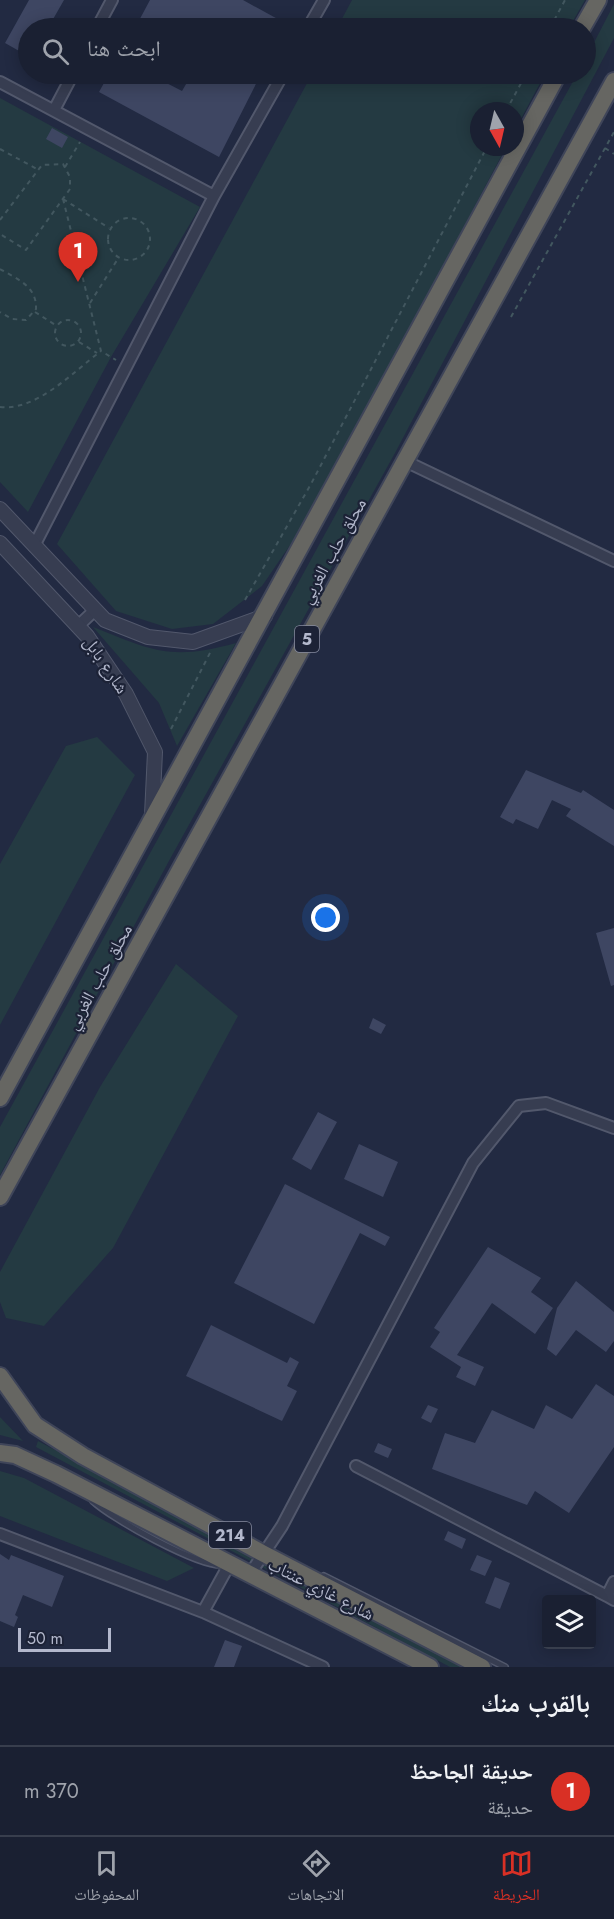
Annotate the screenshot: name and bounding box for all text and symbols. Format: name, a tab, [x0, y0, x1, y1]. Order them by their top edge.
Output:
search box	[18, 18, 596, 84]
text: ابحث هنا	[87, 32, 161, 64]
icon: search	[39, 35, 72, 68]
north arrow	[470, 102, 524, 156]
pin: 1	[58, 232, 98, 282]
street label: محلق حلب الغربي	[293, 493, 374, 610]
road number: 5	[295, 626, 319, 652]
street label: شارع بابل	[77, 631, 135, 699]
your location	[311, 903, 340, 932]
street label: محلق حلب الغربي	[59, 919, 140, 1036]
road number: 214	[209, 1522, 251, 1548]
street label: شارع غازي عنتاب	[263, 1551, 379, 1628]
map controls	[542, 1595, 596, 1649]
button: layers	[542, 1595, 596, 1649]
scale bar	[18, 1625, 111, 1652]
text: 50 m	[27, 1627, 63, 1650]
text: بالقرب منك	[481, 1684, 590, 1722]
text: حديقة الجاحظ	[410, 1755, 533, 1787]
text: 370 m	[24, 1777, 79, 1806]
text: 1	[565, 1777, 576, 1806]
text: حديقة	[487, 1793, 533, 1822]
tab: المحفوظات	[74, 1847, 139, 1910]
tab: الاتجاهات	[288, 1847, 344, 1910]
tab: الخريطة	[493, 1847, 540, 1910]

